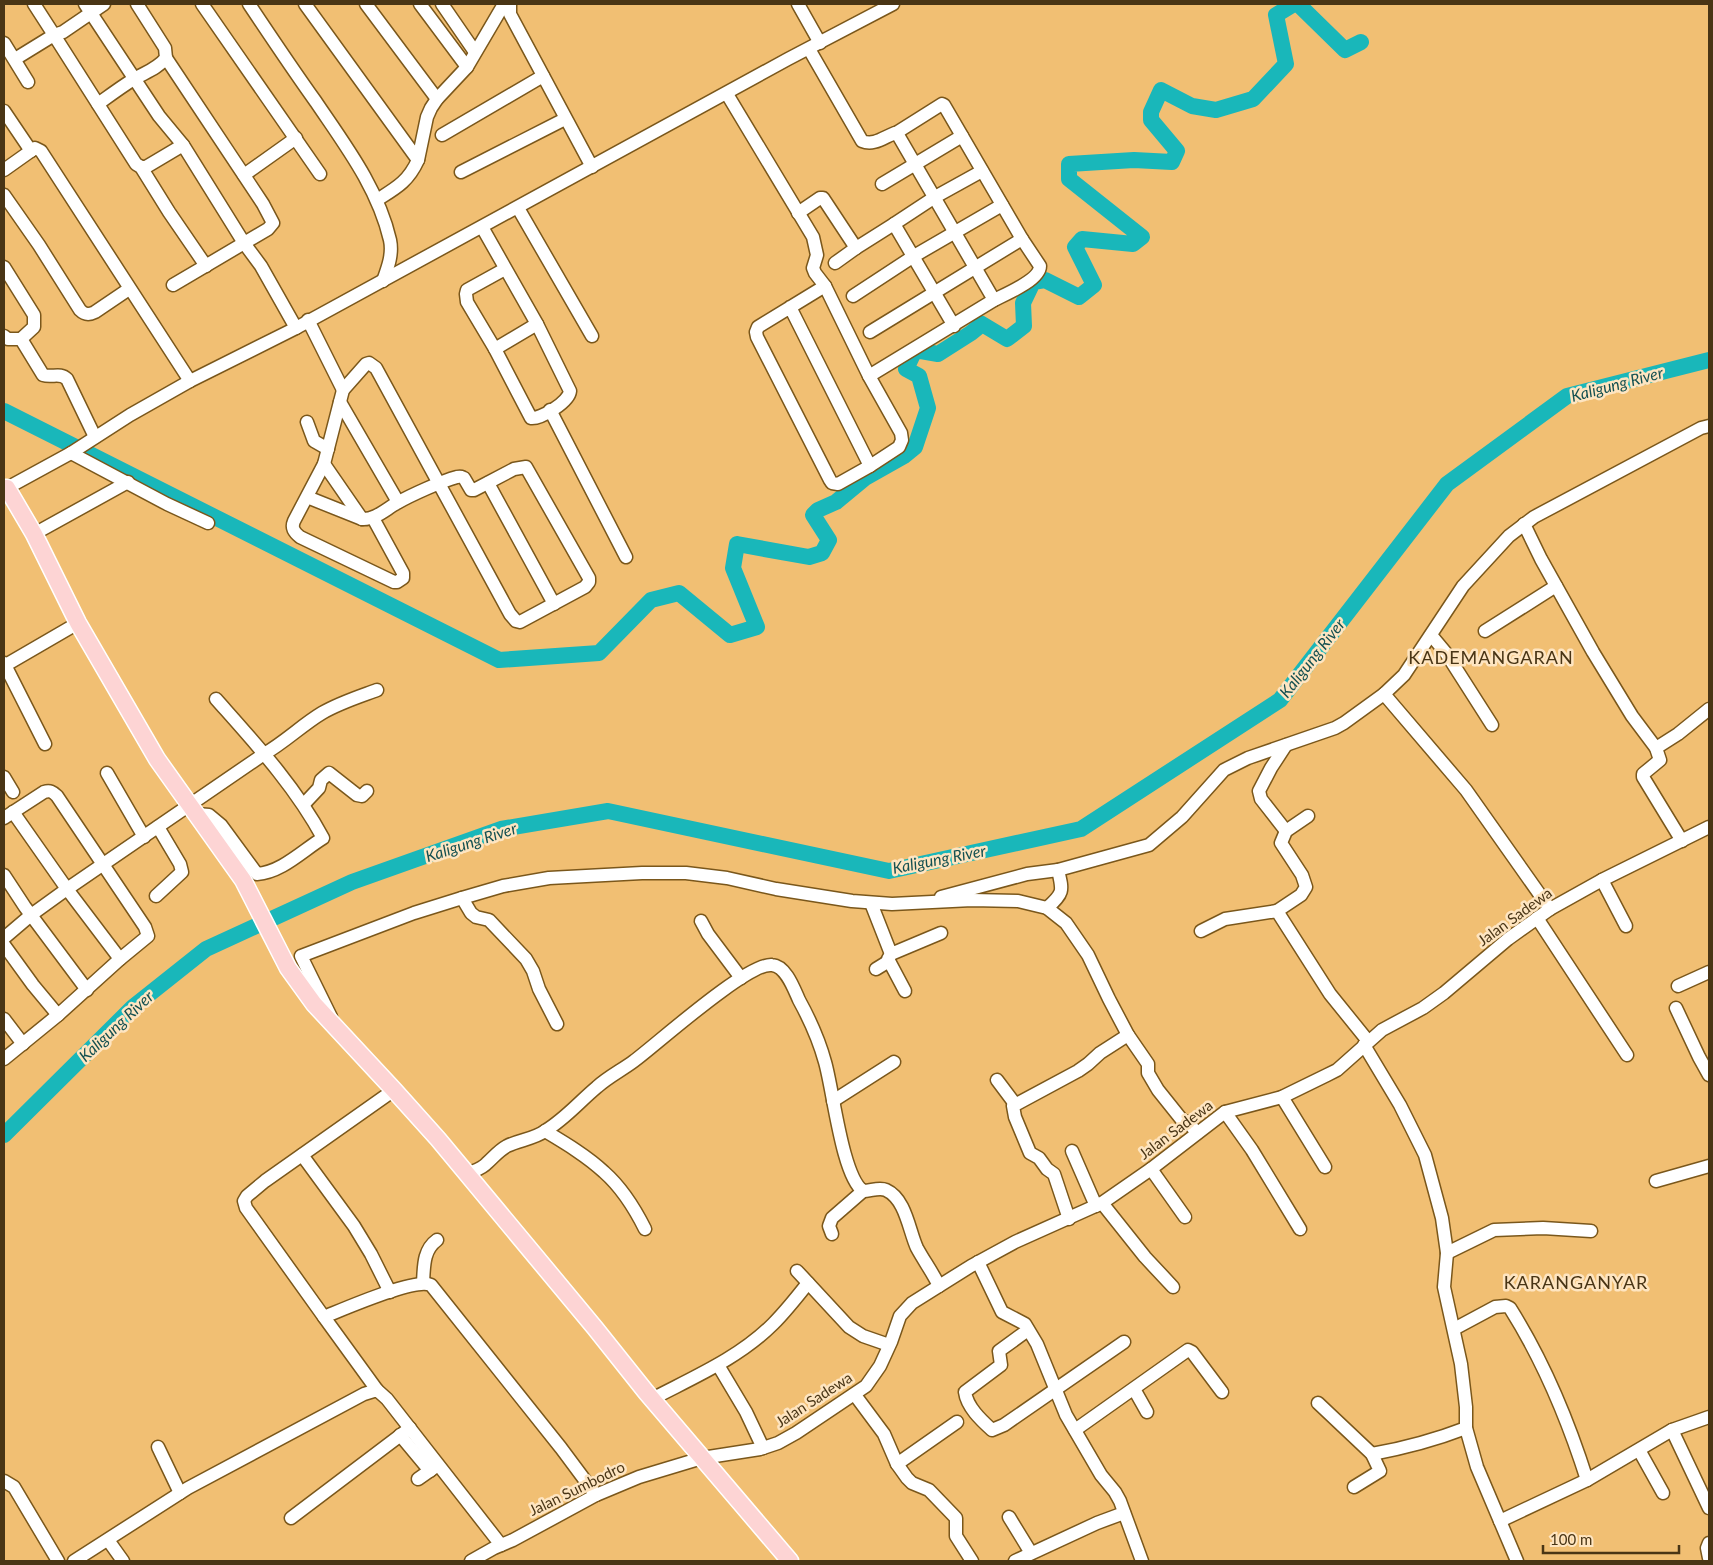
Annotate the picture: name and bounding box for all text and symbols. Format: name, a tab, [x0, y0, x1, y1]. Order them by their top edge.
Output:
water label: Kaligung River	[1569, 362, 1666, 405]
water label: Kaligung River	[1275, 614, 1349, 701]
district label: KADEMANGARAN	[1408, 646, 1574, 668]
water label: Kaligung River	[423, 818, 519, 865]
water label: Kaligung River	[891, 840, 988, 877]
street label: Jalan Sadewa	[1474, 883, 1555, 949]
water label: Kaligung River	[75, 986, 157, 1065]
street label: Jalan Sadewa	[1135, 1096, 1216, 1163]
district label: KARANGANYAR	[1504, 1271, 1648, 1293]
street label: Jalan Sadewa	[772, 1368, 855, 1431]
street label: Jalan Sumbodro	[526, 1457, 627, 1519]
scale bar	[1543, 1522, 1679, 1554]
text: 100 m	[1550, 1530, 1592, 1548]

